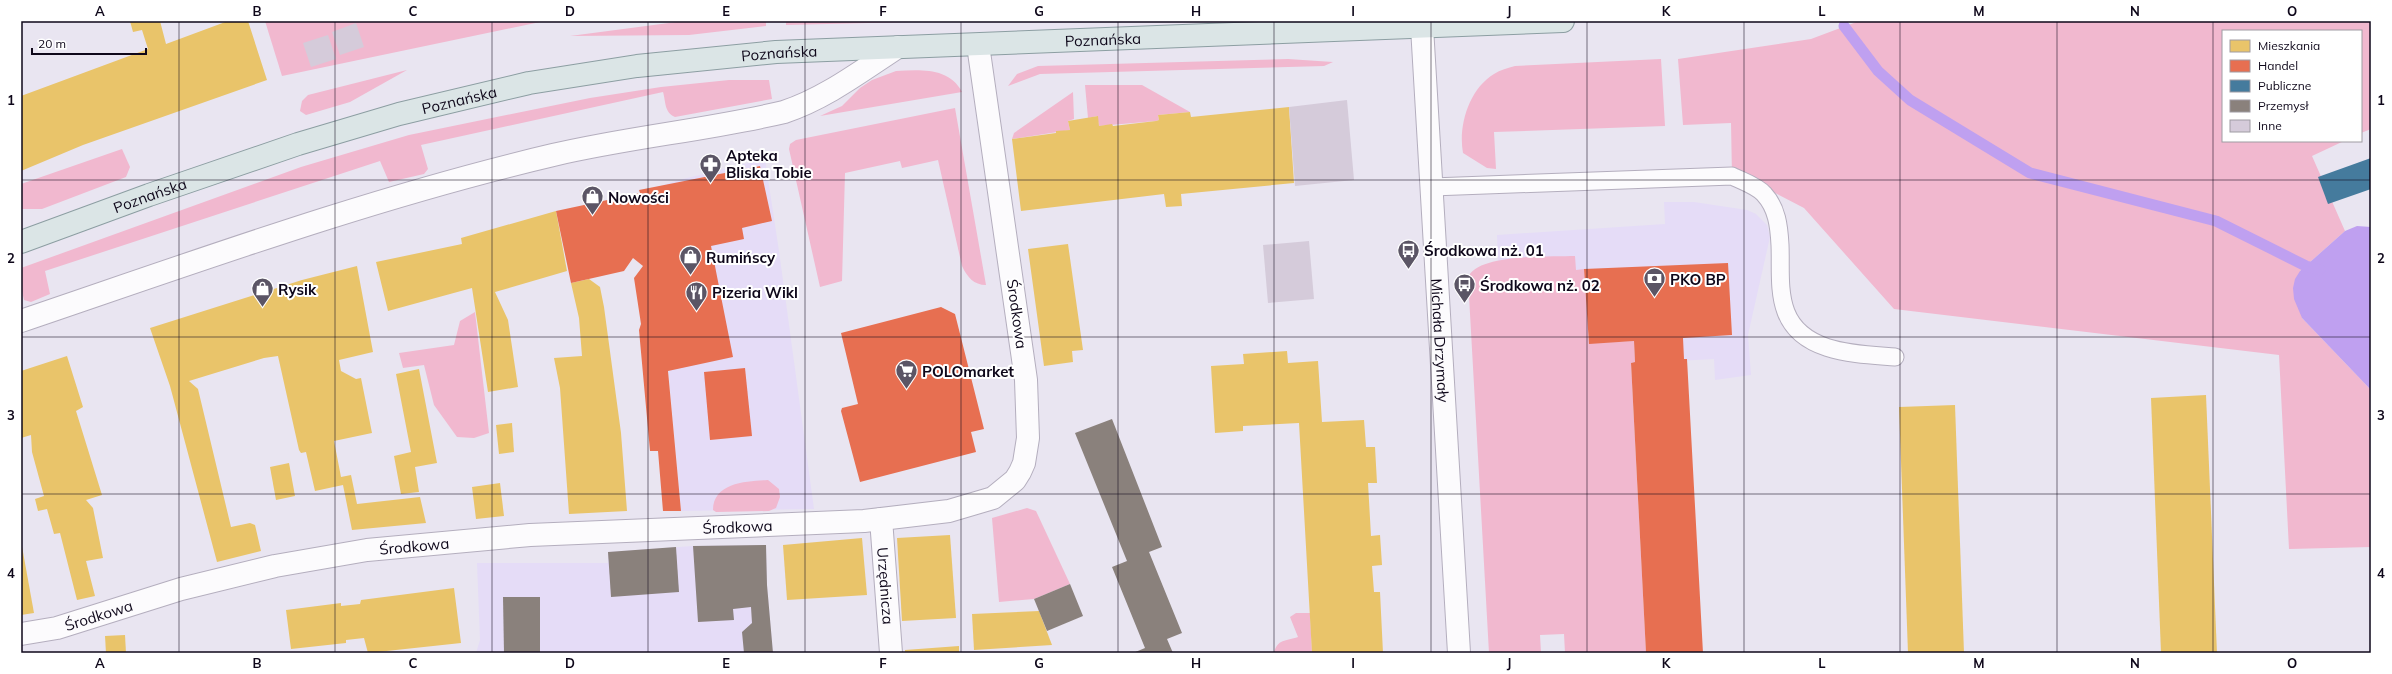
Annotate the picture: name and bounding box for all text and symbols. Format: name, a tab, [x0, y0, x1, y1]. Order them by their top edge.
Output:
text: A	[95, 3, 105, 19]
text: B	[253, 3, 262, 19]
text: C	[409, 3, 418, 19]
text: D	[565, 3, 575, 19]
text: E	[722, 3, 730, 19]
text: F	[879, 3, 887, 19]
text: G	[1034, 3, 1044, 19]
text: H	[1191, 3, 1201, 19]
text: I	[1351, 3, 1355, 19]
text: J	[1507, 3, 1511, 19]
text: K	[1662, 3, 1672, 19]
text: L	[1818, 3, 1826, 19]
text: M	[1973, 3, 1985, 19]
text: N	[2130, 3, 2140, 19]
text: O	[2287, 3, 2297, 19]
street label: Poznańska	[1064, 28, 1141, 50]
scale bar	[32, 30, 146, 56]
legend	[2222, 30, 2362, 142]
text: 20 m	[38, 36, 66, 51]
text: Mieszkania	[2258, 38, 2320, 53]
street label: Poznańska	[740, 41, 818, 65]
text: Handel	[2258, 58, 2298, 73]
text: Publiczne	[2258, 78, 2311, 93]
street label: Poznańska	[420, 82, 498, 118]
text: 1	[7, 92, 15, 108]
text: 1	[2377, 92, 2385, 108]
text: Przemysł	[2258, 98, 2309, 113]
text: Inne	[2258, 118, 2282, 133]
place label: Apteka Bliska Tobie	[726, 146, 812, 182]
pharmacy icon: Apteka Bliska Tobie	[698, 151, 724, 184]
street label: Poznańska	[110, 173, 189, 217]
shop icon: Nowości	[579, 184, 605, 217]
place label: Nowości	[608, 188, 669, 207]
bus stop icon: Środkowa nż. 01	[1395, 237, 1421, 270]
place label: Środkowa nż. 01	[1424, 241, 1544, 260]
shop icon: Rumińscy	[678, 244, 704, 277]
place label: Rumińscy	[706, 248, 776, 267]
text: 2	[7, 250, 15, 266]
text: 2	[2377, 250, 2385, 266]
bank icon: PKO BP	[1641, 266, 1667, 299]
place label: PKO BP	[1670, 270, 1726, 289]
bus stop icon: Środkowa nż. 02	[1452, 272, 1478, 305]
shop icon: Rysik	[249, 276, 275, 309]
place label: Środkowa nż. 02	[1480, 276, 1600, 295]
street label: Środkowa	[1003, 278, 1031, 350]
street label: Michała Drzymały	[1427, 278, 1454, 403]
restaurant icon: Pizeria Wikl	[684, 279, 710, 312]
place label: Rysik	[278, 280, 317, 299]
place label: Pizeria Wikl	[712, 283, 798, 302]
supermarket icon: POLOmarket	[894, 358, 920, 391]
place label: POLOmarket	[922, 362, 1014, 381]
text: 3	[7, 407, 15, 423]
text: 3	[2377, 407, 2385, 423]
street label: Środkowa	[702, 515, 773, 537]
street label: Środkowa	[378, 533, 450, 558]
street label: Urzędnicza	[874, 546, 898, 625]
text: 4	[7, 565, 15, 581]
text: 4	[2377, 565, 2385, 581]
street label: Środkowa	[62, 595, 135, 635]
text: A	[95, 655, 105, 671]
text: B	[253, 655, 262, 671]
text: C	[409, 655, 418, 671]
text: D	[565, 655, 575, 671]
text: E	[722, 655, 730, 671]
text: F	[879, 655, 887, 671]
text: G	[1034, 655, 1044, 671]
text: H	[1191, 655, 1201, 671]
text: I	[1351, 655, 1355, 671]
text: J	[1507, 655, 1511, 671]
text: K	[1662, 655, 1672, 671]
text: L	[1818, 655, 1826, 671]
text: M	[1973, 655, 1985, 671]
text: N	[2130, 655, 2140, 671]
text: O	[2287, 655, 2297, 671]

